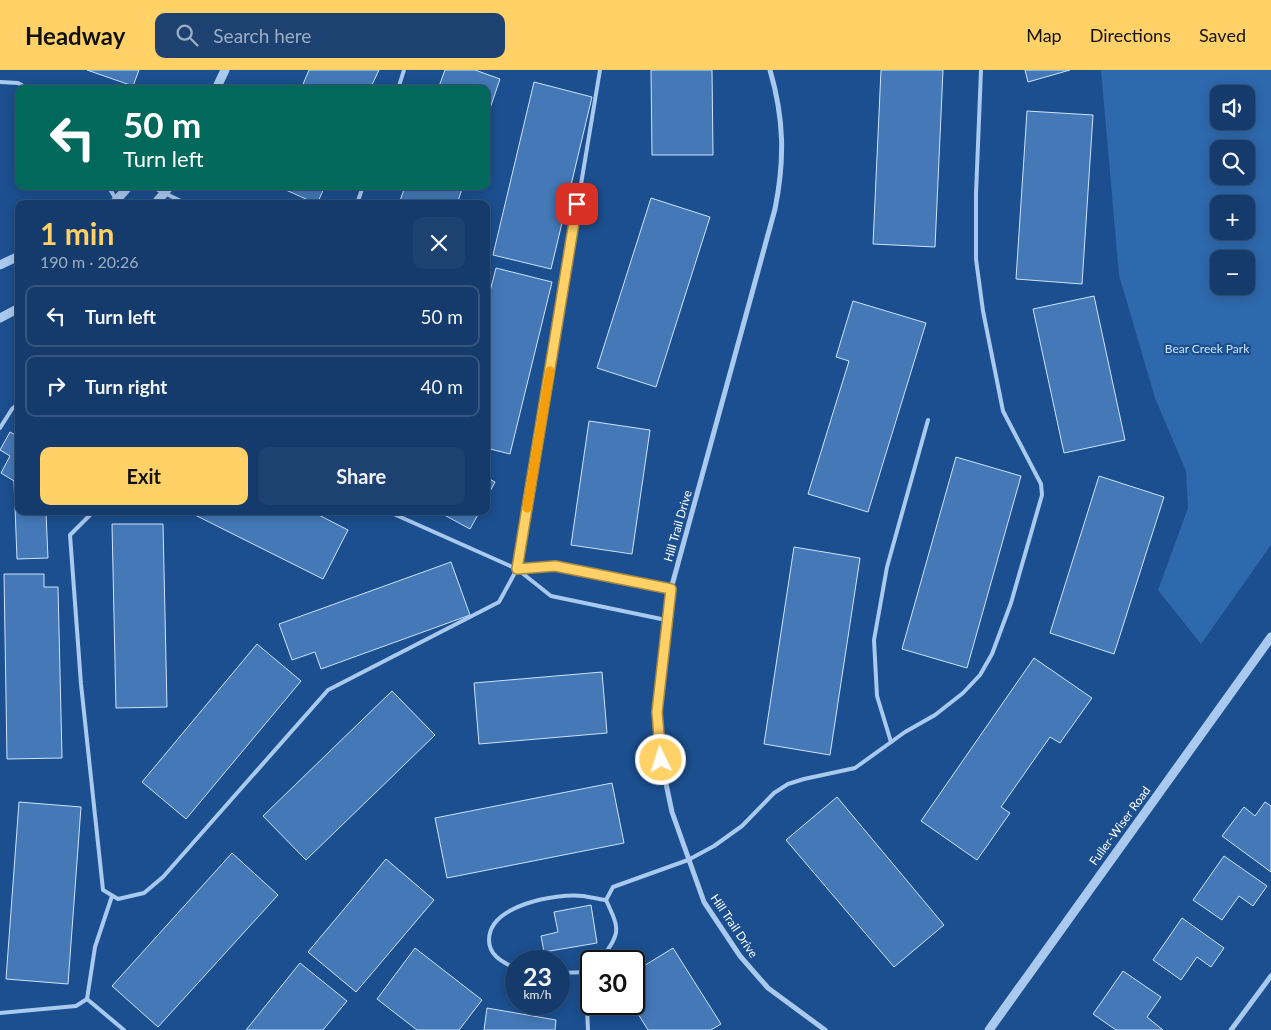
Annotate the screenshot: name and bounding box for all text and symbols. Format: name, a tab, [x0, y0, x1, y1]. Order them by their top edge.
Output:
search box	[155, 13, 505, 58]
text: Headway	[25, 21, 125, 50]
icon: search	[173, 21, 201, 49]
text: Search here	[213, 24, 311, 47]
text: Map	[1026, 24, 1062, 46]
text: Directions	[1090, 24, 1171, 46]
text: Saved	[1199, 24, 1246, 46]
map controls	[1210, 85, 1255, 295]
button: sound	[1210, 85, 1255, 130]
text: 50 m	[123, 103, 201, 145]
icon: left	[40, 105, 105, 170]
button: search	[1210, 140, 1255, 185]
text: Turn left	[123, 145, 204, 172]
pin	[556, 183, 598, 225]
icon: arrive	[563, 190, 591, 218]
button: +	[1210, 195, 1255, 240]
text: 1 min	[40, 215, 114, 251]
button: close	[413, 217, 465, 269]
button: −	[1210, 250, 1255, 295]
text: 190 m · 20:26	[40, 252, 139, 271]
icon: left	[42, 302, 70, 330]
text: Turn left	[85, 305, 156, 328]
text: 50 m	[420, 305, 463, 328]
park label: Bear Creek Park	[1165, 341, 1250, 356]
icon: right	[42, 372, 70, 400]
text: Turn right	[85, 375, 167, 398]
text: 40 m	[420, 375, 463, 398]
button: Exit	[40, 447, 248, 505]
button: Share	[258, 447, 465, 505]
street label: Hill Trail Drive	[660, 488, 695, 563]
position arrow	[634, 733, 686, 785]
street label: Fuller-Wiser Road	[1086, 783, 1153, 868]
street label: Hill Trail Drive	[708, 891, 761, 960]
speed limit sign: 30	[580, 950, 645, 1015]
text: 23	[523, 961, 552, 991]
text: km/h	[523, 987, 552, 1002]

